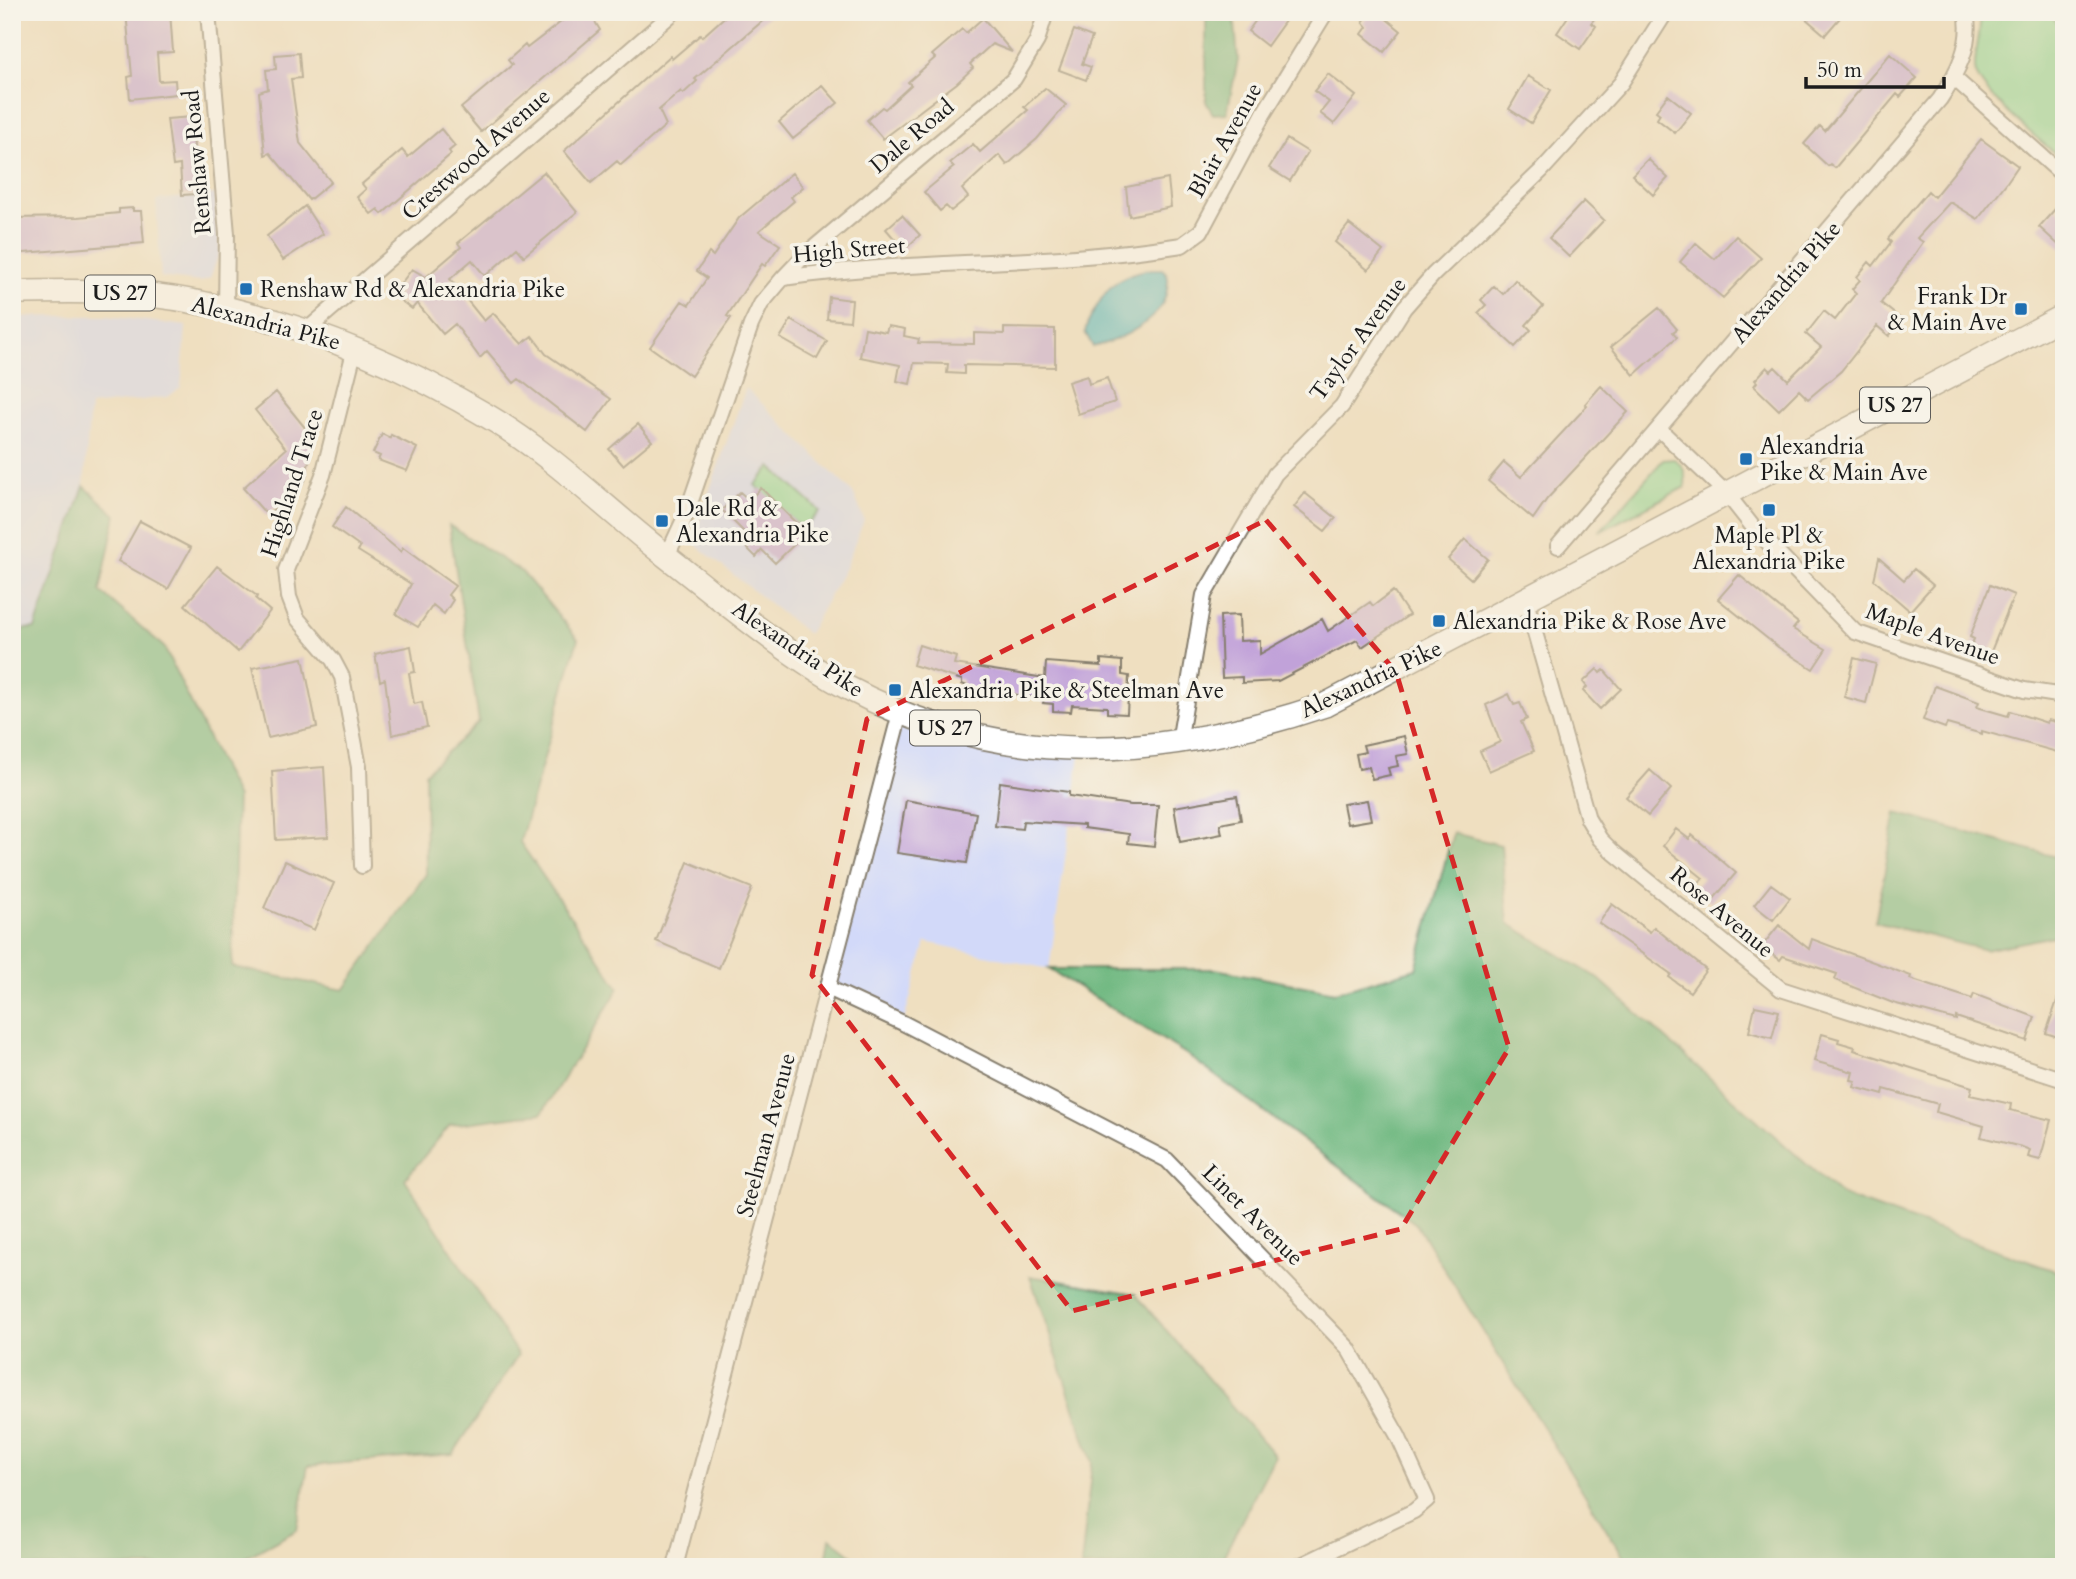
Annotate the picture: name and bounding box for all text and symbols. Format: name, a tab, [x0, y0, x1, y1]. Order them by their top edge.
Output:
scale bar	[1806, 46, 1945, 90]
text: 50 m	[1817, 56, 1862, 85]
street label: Blair Avenue	[1181, 77, 1269, 203]
street label: Crestwood Avenue	[395, 81, 557, 227]
street label: Renshaw Road	[175, 88, 219, 236]
street label: Dale Road	[863, 91, 961, 181]
street label: Alexandria Pike	[1724, 214, 1848, 350]
street label: High Street	[791, 230, 907, 270]
street label: Taylor Avenue	[1302, 271, 1414, 407]
place label: Renshaw Rd & Alexandria Pike	[260, 274, 565, 305]
road number: US 27	[85, 276, 155, 310]
marker: Renshaw Rd & Alexandria Pike	[238, 281, 254, 297]
place label: Frank Dr & Main Ave	[1888, 281, 2008, 338]
street label: Alexandria Pike	[188, 288, 344, 358]
marker: Frank Dr & Main Ave	[2013, 301, 2029, 317]
road number: US 27	[1860, 388, 1930, 422]
street label: Highland Trace	[253, 405, 331, 561]
place label: Alexandria Pike & Main Ave	[1760, 431, 1928, 488]
marker: Alexandria Pike & Main Ave	[1738, 451, 1754, 467]
place label: Dale Rd & Alexandria Pike	[676, 493, 829, 550]
marker: Maple Pl & Alexandria Pike	[1761, 502, 1777, 518]
marker: Dale Rd & Alexandria Pike	[654, 513, 670, 529]
place label: Maple Pl & Alexandria Pike	[1692, 520, 1846, 577]
street label: Alexandria Pike	[726, 593, 870, 705]
street label: Maple Avenue	[1861, 595, 2005, 673]
place label: Alexandria Pike & Rose Ave	[1453, 606, 1727, 637]
marker: Alexandria Pike & Rose Ave	[1431, 613, 1447, 629]
street label: Alexandria Pike	[1295, 633, 1447, 725]
place label: Alexandria Pike & Steelman Ave	[909, 675, 1224, 706]
marker: Alexandria Pike & Steelman Ave	[887, 682, 903, 698]
road number: US 27	[910, 710, 980, 746]
street label: Rose Avenue	[1663, 859, 1781, 965]
street label: Steelman Avenue	[729, 1049, 803, 1221]
street label: Linet Avenue	[1195, 1157, 1311, 1273]

